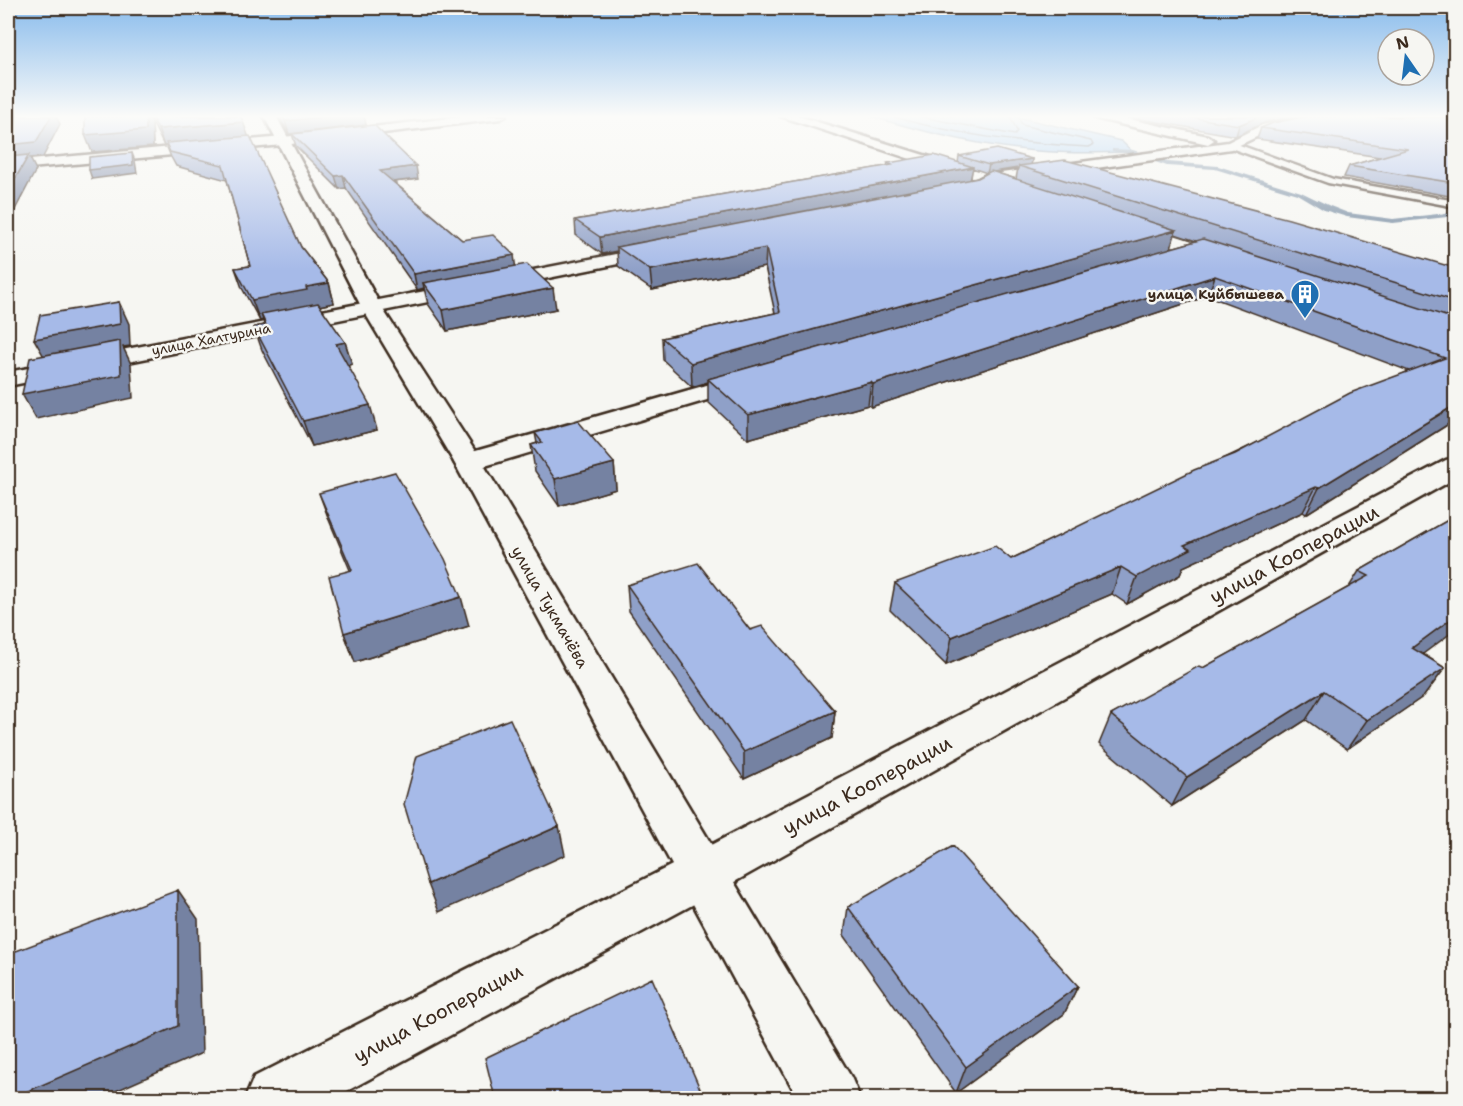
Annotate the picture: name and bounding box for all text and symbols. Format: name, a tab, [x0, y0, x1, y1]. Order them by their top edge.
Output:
north arrow	[1376, 27, 1436, 87]
text: N	[1394, 31, 1411, 55]
building icon: улица Куйбышева	[1289, 278, 1321, 320]
place label: улица Куйбышева	[1148, 285, 1284, 303]
street label: улица Халтурина	[150, 319, 272, 359]
street label: улица Кооперации	[1205, 498, 1383, 610]
street label: улица Тукмачёва	[507, 542, 594, 672]
street label: улица Кооперации	[778, 729, 956, 841]
street label: улица Кооперации	[349, 957, 527, 1069]

